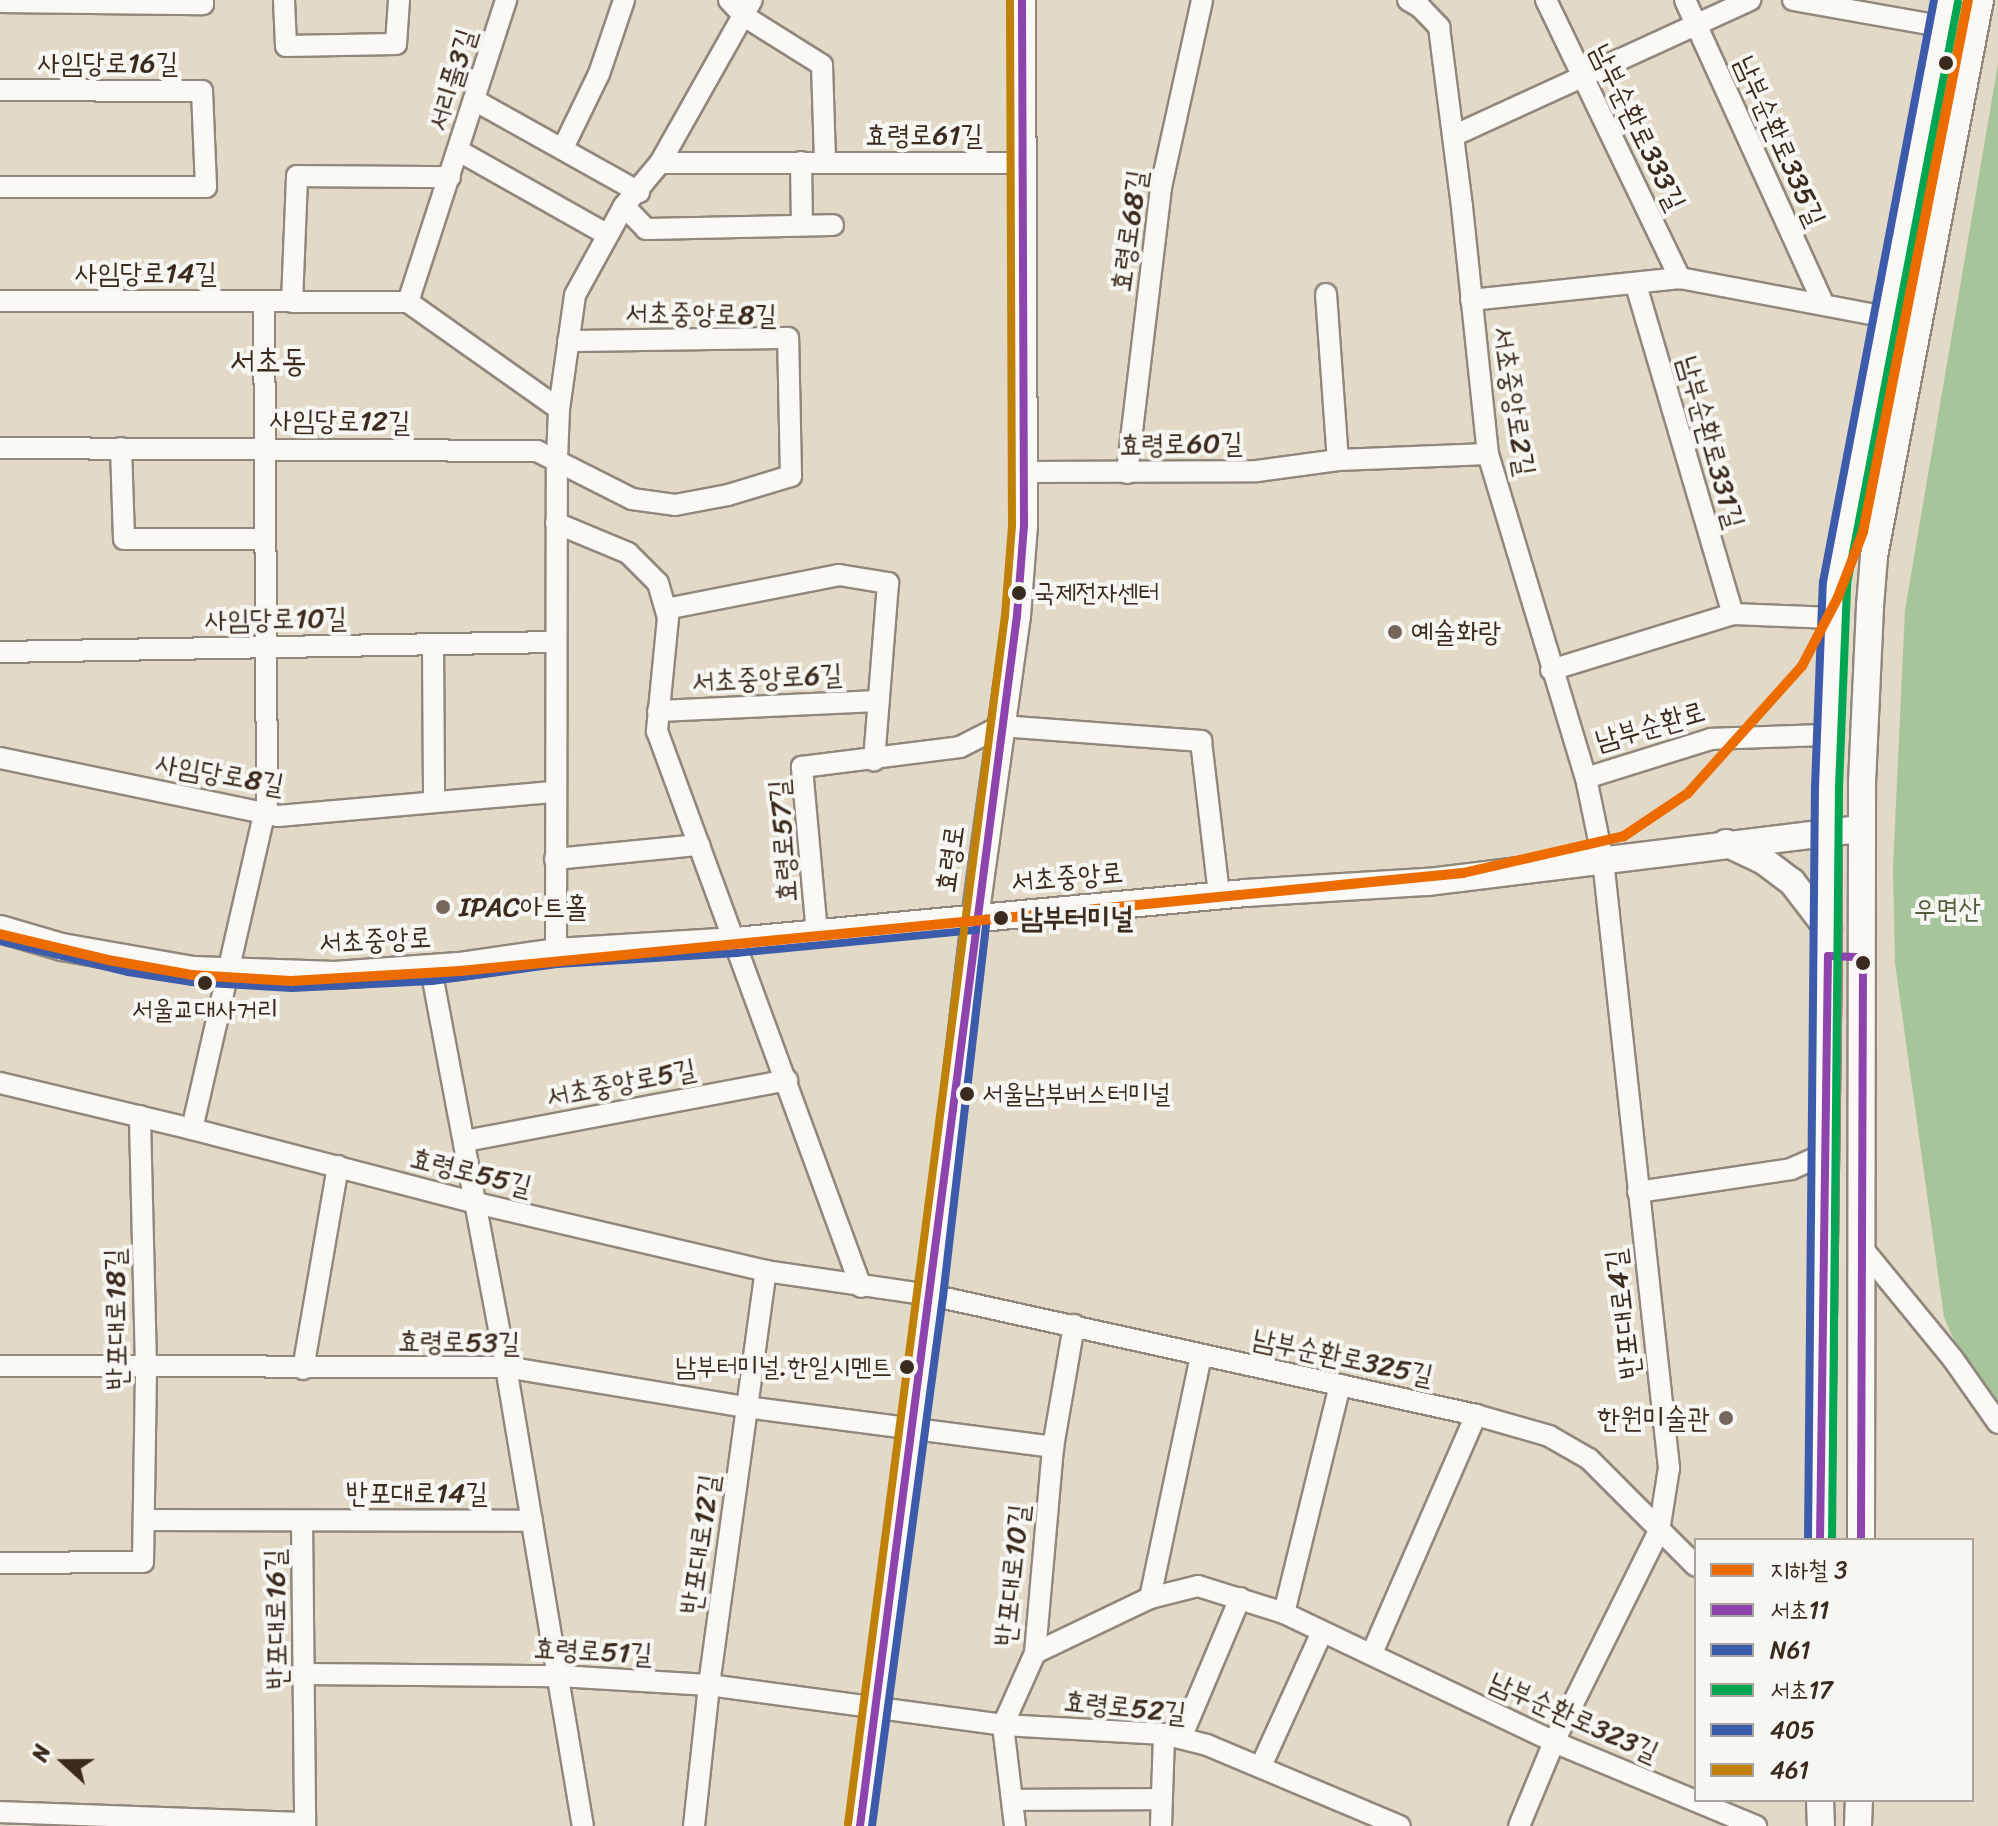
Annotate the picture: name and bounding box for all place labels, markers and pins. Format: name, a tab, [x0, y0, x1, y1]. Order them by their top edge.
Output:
unlabelled marker	[1938, 55, 1954, 71]
place label: 국제전자센터	[1034, 577, 1160, 609]
marker: 국제전자센터	[1011, 585, 1027, 601]
place label: 예술화랑	[1411, 615, 1501, 649]
marker: 예술화랑	[1386, 623, 1404, 641]
place label: IPAC아트홀	[459, 890, 588, 924]
marker: IPAC아트홀	[434, 898, 452, 916]
place label: 남부터미널	[1020, 901, 1133, 935]
marker: 남부터미널	[989, 906, 1013, 930]
unlabelled marker	[1855, 955, 1871, 971]
marker: 서울교대사거리	[197, 975, 213, 991]
place label: 서울교대사거리	[132, 994, 278, 1026]
place label: 서울남부버스터미널	[982, 1078, 1170, 1110]
marker: 서울남부버스터미널	[959, 1086, 975, 1102]
place label: 남부터미널.한일시멘트	[675, 1351, 892, 1383]
marker: 남부터미널.한일시멘트	[899, 1359, 915, 1375]
place label: 한원미술관	[1597, 1401, 1710, 1435]
marker: 한원미술관	[1717, 1409, 1735, 1427]

